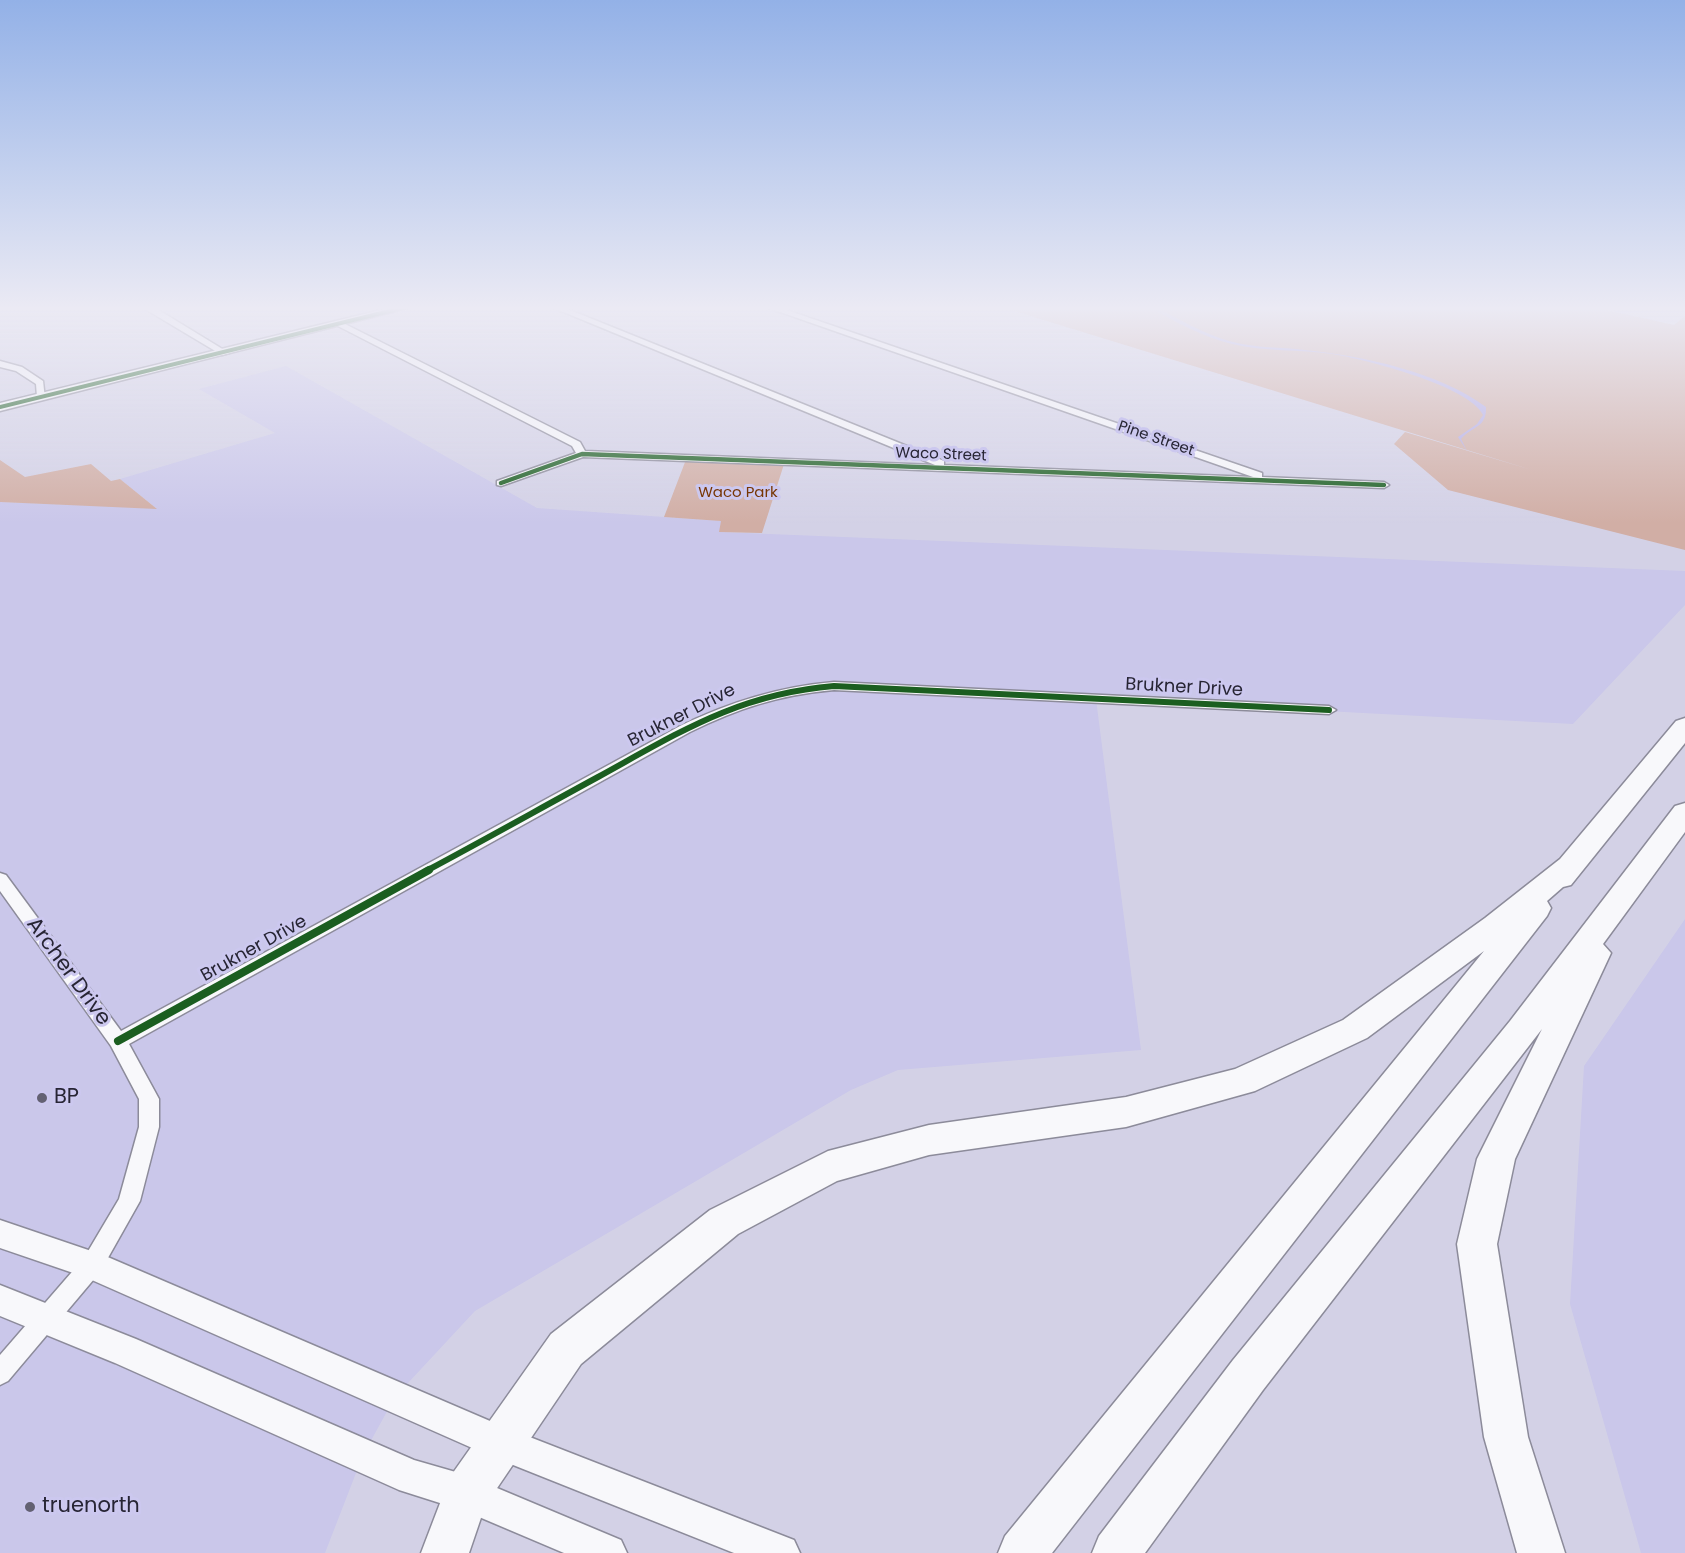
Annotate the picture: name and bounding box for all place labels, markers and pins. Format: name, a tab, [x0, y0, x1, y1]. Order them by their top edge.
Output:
place label: BP	[54, 1085, 79, 1111]
marker: BP	[35, 1091, 49, 1105]
place label: truenorth	[42, 1494, 140, 1520]
marker: truenorth	[23, 1500, 37, 1514]

